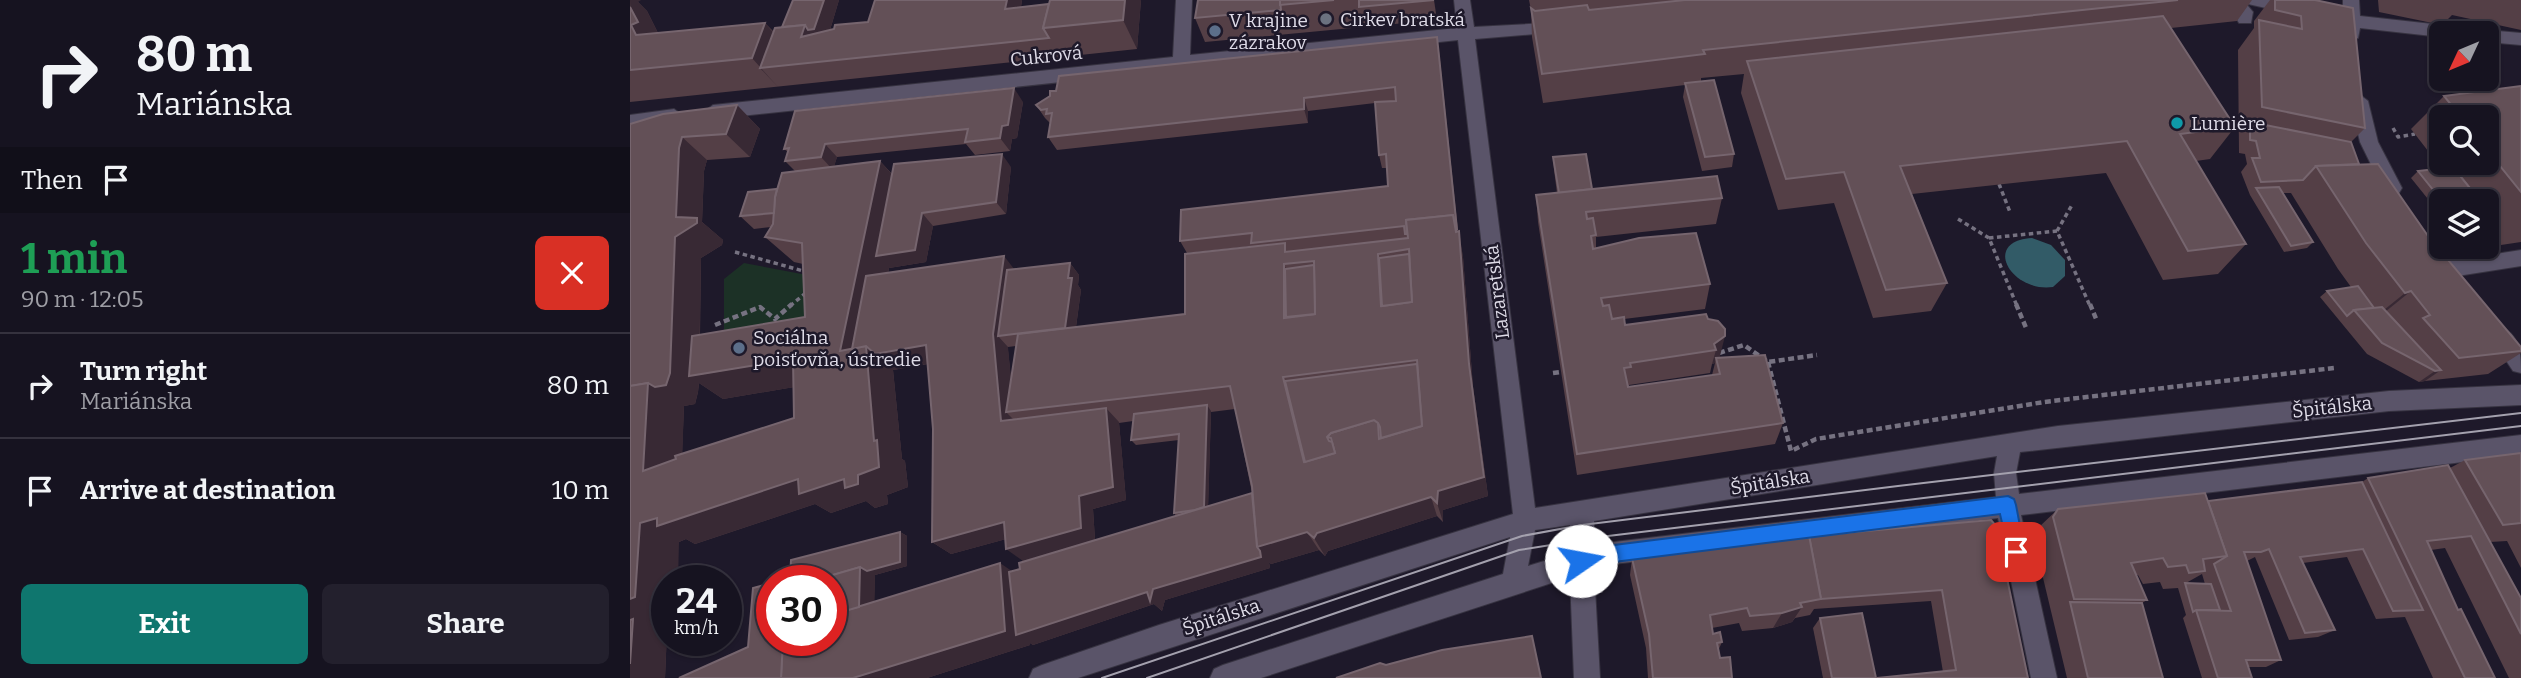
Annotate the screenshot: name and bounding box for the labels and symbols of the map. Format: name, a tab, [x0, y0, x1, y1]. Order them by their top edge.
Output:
place label: Cirkev bratská	[1340, 8, 1466, 31]
place label: V krajine zázrakov	[1229, 9, 1308, 54]
marker: Cirkev bratská	[1318, 11, 1334, 27]
north arrow	[2429, 21, 2499, 91]
marker: V krajine zázrakov	[1207, 23, 1223, 39]
street label: Cukrová	[1009, 41, 1084, 71]
place label: Lumière	[2191, 112, 2266, 135]
marker: Lumière	[2169, 115, 2185, 131]
street label: Lazaretská	[1480, 243, 1514, 341]
place label: Sociálna poisťovňa, ústredie	[753, 326, 921, 371]
marker: Sociálna poisťovňa, ústredie	[731, 340, 747, 356]
street label: Špitálska	[2291, 391, 2374, 423]
street label: Špitálska	[1729, 464, 1812, 500]
pin	[1986, 522, 2046, 582]
position arrow	[1544, 524, 1618, 598]
speed limit sign: 30	[756, 565, 847, 656]
street label: Špitálska	[1179, 594, 1263, 640]

